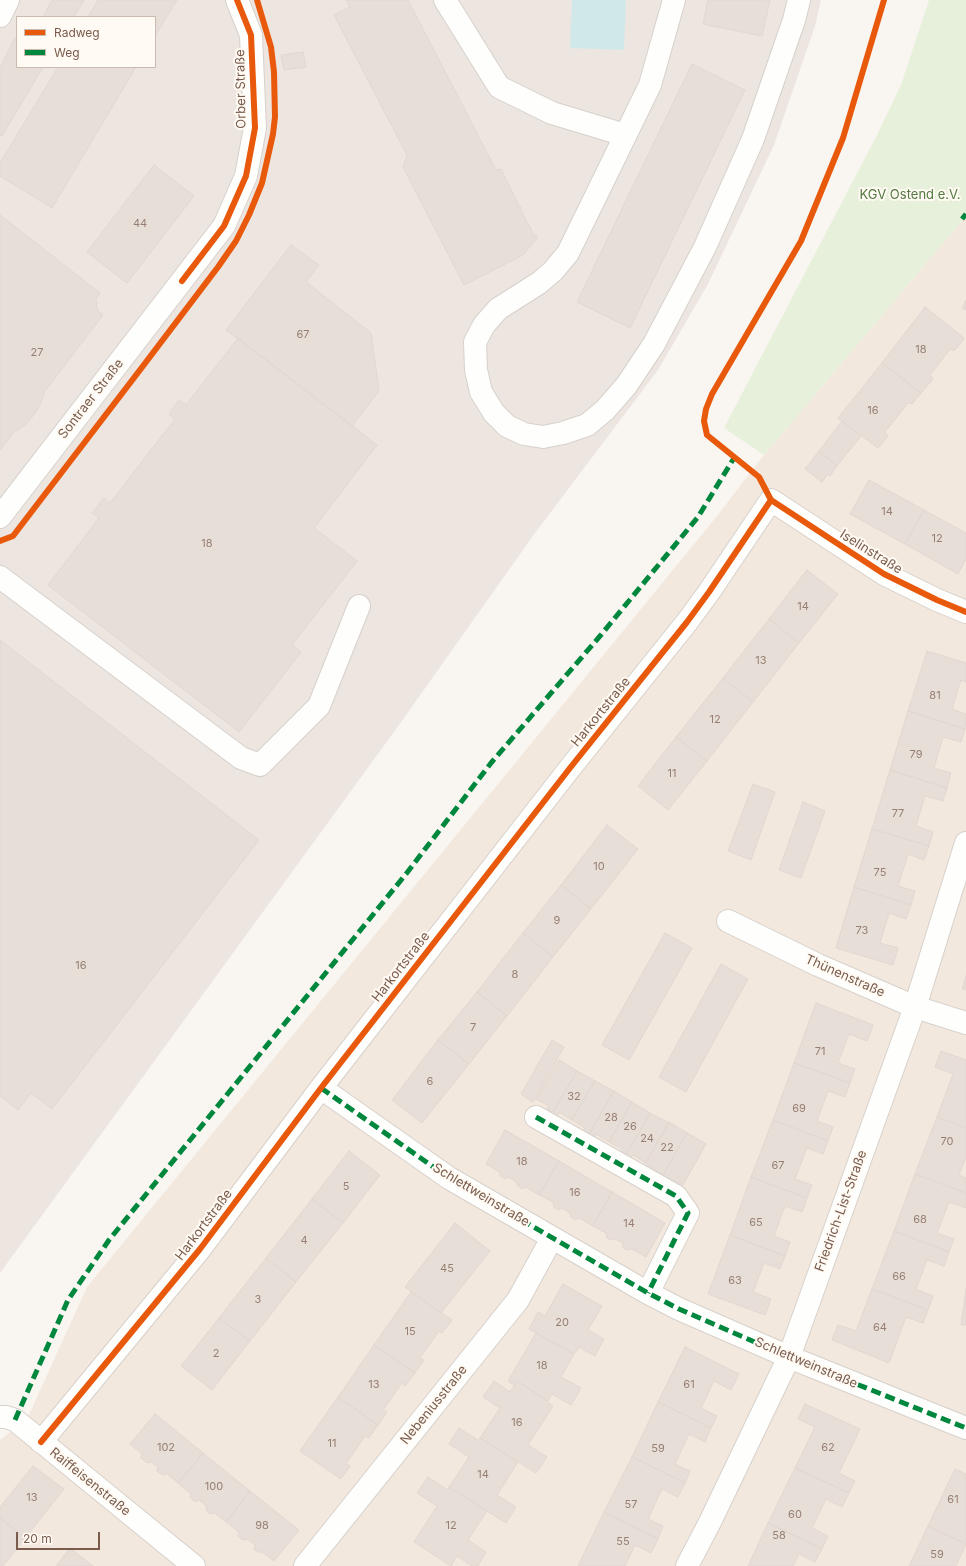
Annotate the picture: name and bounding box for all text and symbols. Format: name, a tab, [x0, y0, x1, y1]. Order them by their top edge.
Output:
legend	[16, 16, 156, 68]
text: Radweg	[54, 25, 100, 40]
text: Weg	[54, 45, 80, 60]
street label: Orber Straße	[233, 49, 249, 129]
park label: KGV Ostend e.V.	[860, 187, 960, 203]
house number: 44	[133, 217, 147, 231]
house number: 67	[296, 328, 310, 342]
house number: 18	[915, 343, 927, 357]
house number: 27	[31, 346, 43, 360]
street label: Sontraer Straße	[55, 356, 127, 442]
house number: 16	[867, 404, 879, 418]
house number: 14	[881, 505, 893, 519]
street label: Iselinstraße	[837, 527, 905, 577]
house number: 12	[931, 532, 943, 546]
house number: 18	[201, 537, 213, 551]
house number: 14	[797, 600, 809, 614]
house number: 13	[755, 654, 767, 668]
street label: Harkortstraße	[568, 674, 634, 750]
house number: 81	[929, 689, 941, 703]
house number: 12	[709, 713, 721, 727]
house number: 79	[910, 748, 922, 762]
house number: 11	[668, 767, 676, 781]
house number: 77	[892, 807, 904, 821]
house number: 10	[593, 860, 605, 874]
house number: 75	[874, 866, 886, 880]
house number: 9	[554, 914, 560, 928]
house number: 73	[856, 924, 868, 938]
street label: Harkortstraße	[369, 929, 433, 1005]
street label: Thünenstraße	[803, 951, 887, 1001]
house number: 16	[75, 959, 87, 973]
house number: 8	[512, 968, 518, 982]
house number: 7	[470, 1021, 476, 1035]
house number: 71	[815, 1045, 825, 1059]
house number: 6	[427, 1075, 433, 1089]
house number: 32	[567, 1090, 581, 1104]
house number: 69	[792, 1102, 806, 1116]
house number: 28	[604, 1111, 618, 1125]
house number: 26	[623, 1120, 637, 1134]
house number: 24	[640, 1132, 654, 1146]
house number: 70	[941, 1135, 953, 1149]
house number: 22	[660, 1141, 674, 1155]
street label: Friedrich-List-Straße	[812, 1148, 870, 1274]
house number: 18	[516, 1155, 528, 1169]
house number: 67	[771, 1159, 785, 1173]
street label: Schlettweinstraße	[430, 1160, 532, 1230]
house number: 5	[343, 1180, 349, 1194]
street label: Harkortstraße	[172, 1186, 236, 1264]
house number: 16	[569, 1186, 581, 1200]
house number: 68	[913, 1213, 927, 1227]
house number: 65	[749, 1216, 763, 1230]
house number: 14	[623, 1217, 635, 1231]
house number: 4	[300, 1234, 308, 1248]
house number: 45	[440, 1262, 454, 1276]
house number: 66	[892, 1270, 906, 1284]
house number: 63	[728, 1274, 742, 1288]
house number: 3	[255, 1293, 261, 1307]
house number: 20	[555, 1316, 569, 1330]
house number: 64	[873, 1321, 887, 1335]
house number: 15	[404, 1325, 416, 1339]
street label: Schlettweinstraße	[752, 1334, 860, 1392]
house number: 2	[213, 1347, 219, 1361]
house number: 18	[536, 1359, 548, 1373]
street label: Nebeniusstraße	[397, 1362, 471, 1448]
house number: 13	[368, 1378, 380, 1392]
house number: 61	[683, 1378, 695, 1392]
house number: 16	[511, 1416, 523, 1430]
house number: 11	[328, 1437, 336, 1451]
house number: 102	[157, 1441, 175, 1455]
house number: 62	[821, 1441, 835, 1455]
house number: 59	[651, 1442, 665, 1456]
street label: Raiffeisenstraße	[47, 1445, 133, 1519]
house number: 14	[477, 1468, 489, 1482]
house number: 100	[205, 1480, 223, 1494]
house number: 13	[26, 1491, 38, 1505]
house number: 61	[947, 1493, 959, 1507]
house number: 57	[625, 1498, 637, 1512]
house number: 60	[788, 1508, 802, 1522]
house number: 98	[255, 1519, 269, 1533]
house number: 12	[445, 1519, 457, 1533]
scale bar	[18, 1524, 102, 1550]
house number: 58	[772, 1529, 786, 1543]
text: 20 m	[23, 1531, 52, 1546]
house number: 55	[616, 1535, 630, 1549]
house number: 59	[930, 1548, 944, 1562]

